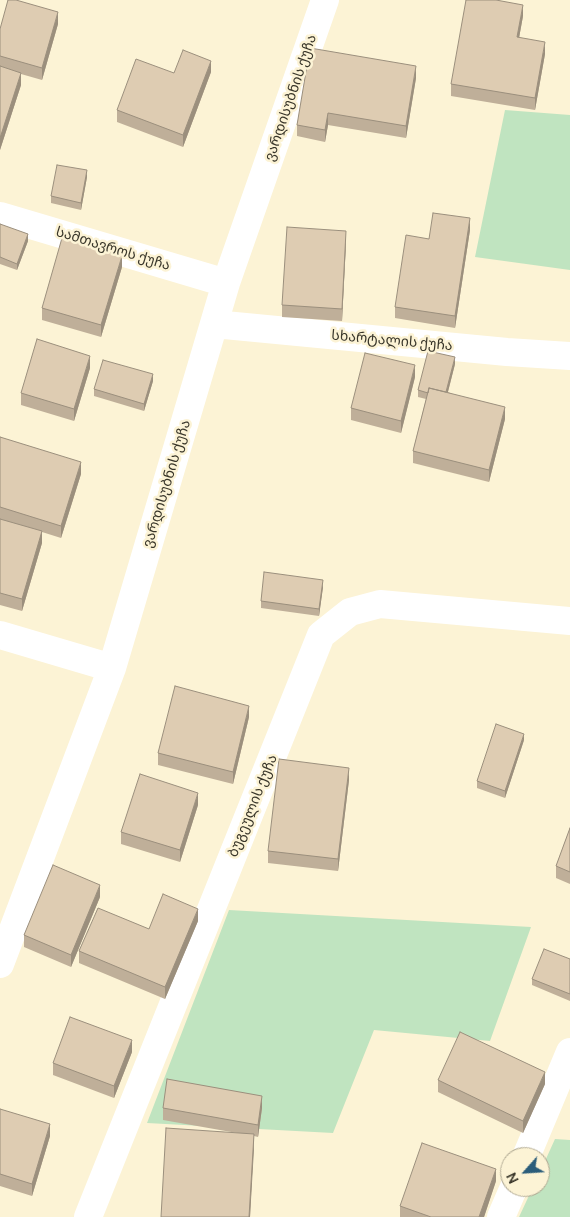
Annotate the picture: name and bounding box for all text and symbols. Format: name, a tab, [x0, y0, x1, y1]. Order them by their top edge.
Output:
street label: ვარდისუბნის ქუჩა	[261, 33, 321, 163]
street label: სამთავროს ქუჩა	[54, 224, 172, 274]
street label: სხარტალის ქუჩა	[331, 327, 453, 355]
street label: ვარდისუბნის ქუჩა	[140, 418, 194, 550]
street label: ბუგეულის ქუჩა	[225, 752, 281, 860]
north arrow	[500, 1147, 550, 1197]
text: N	[501, 1170, 523, 1187]

